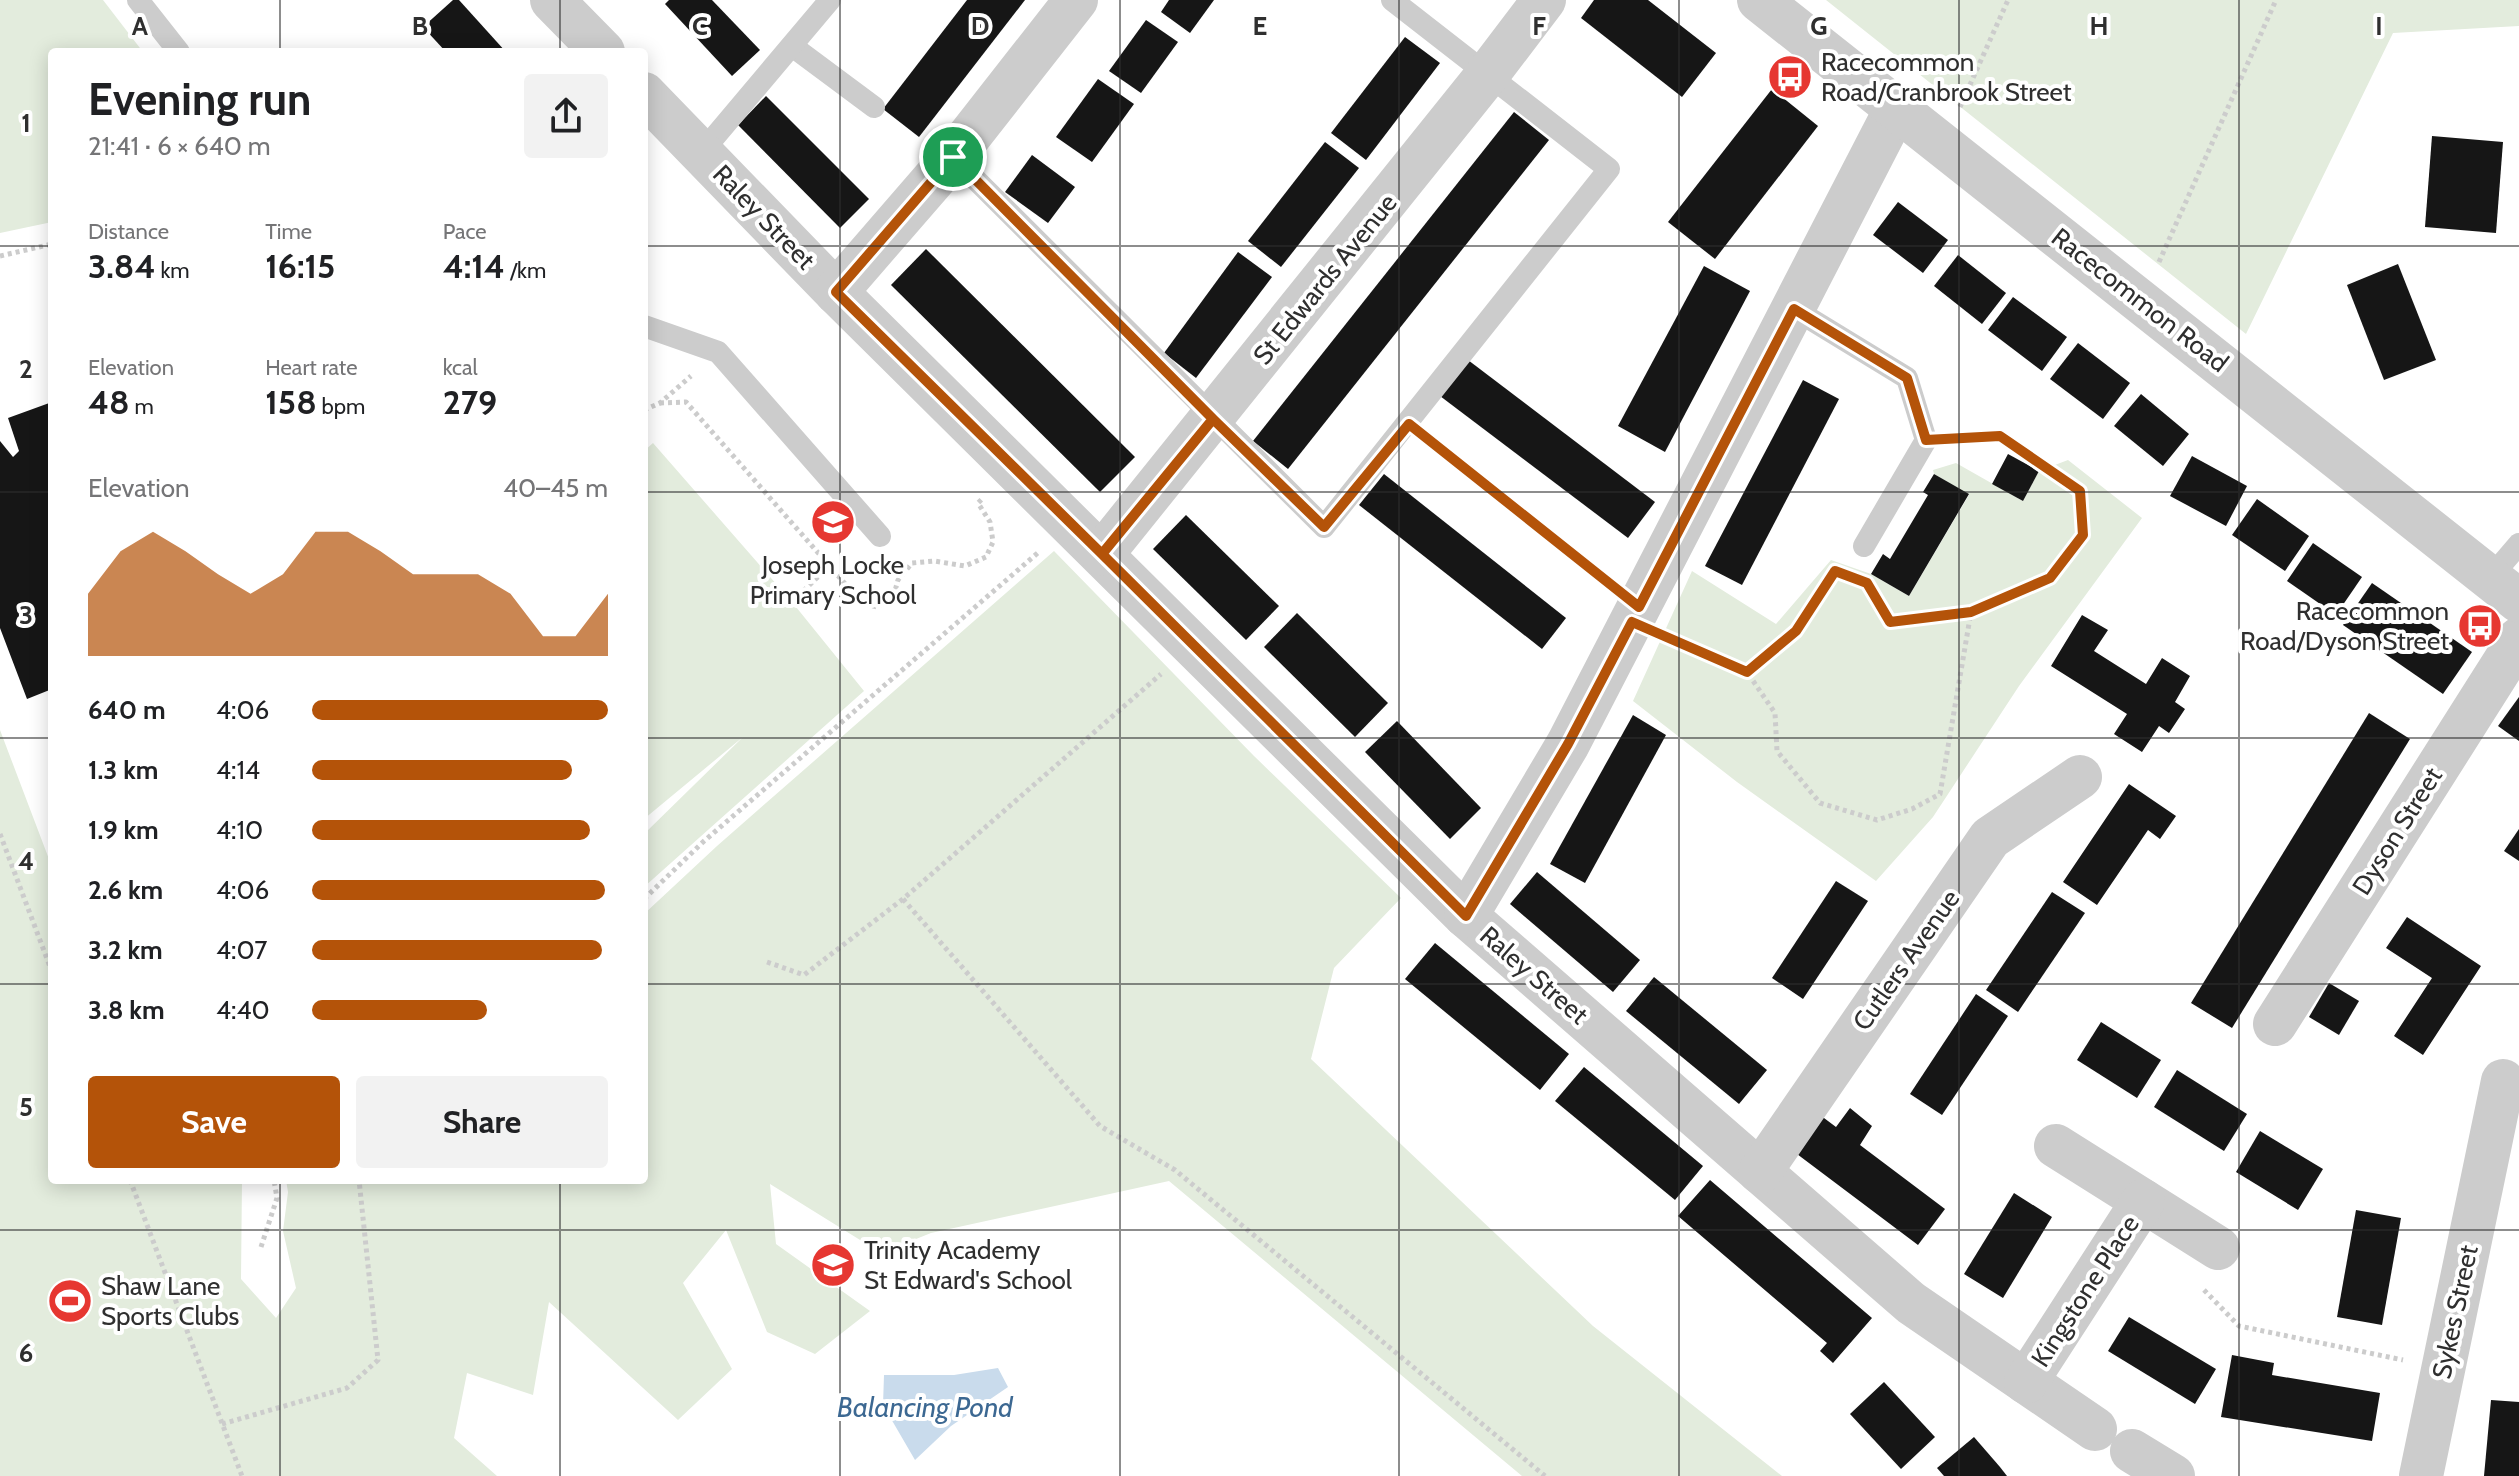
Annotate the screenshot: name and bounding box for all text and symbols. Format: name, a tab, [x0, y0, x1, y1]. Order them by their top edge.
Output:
text: A	[132, 10, 149, 42]
text: B	[412, 10, 428, 42]
text: C	[692, 10, 708, 42]
text: D	[971, 10, 989, 42]
text: E	[1253, 10, 1267, 42]
text: F	[1532, 10, 1546, 42]
text: G	[1810, 10, 1828, 42]
text: H	[2090, 10, 2108, 42]
text: I	[2375, 10, 2383, 42]
place label: Racecommon Road/Cranbrook Street	[1821, 46, 2072, 108]
bus stop icon: Racecommon Road/Cranbrook Street	[1766, 53, 1814, 101]
text: Evening run	[88, 73, 311, 126]
button: share	[524, 74, 608, 158]
text: 1	[21, 107, 31, 139]
pin	[919, 123, 987, 191]
text: 21:41 · 6 × 640 m	[88, 130, 271, 162]
icon: arrive	[931, 135, 975, 179]
street label: Raley Street	[706, 158, 822, 276]
street label: St Edwards Avenue	[1246, 187, 1404, 371]
text: Distance	[88, 218, 169, 245]
text: Time	[265, 218, 312, 245]
text: Pace	[443, 218, 487, 245]
street label: Racecommon Road	[2045, 221, 2235, 379]
text: 3.84	[88, 245, 156, 287]
text: 16:15	[265, 245, 335, 287]
text: 4:14	[443, 245, 505, 287]
text: km	[156, 257, 190, 284]
text: /km	[505, 257, 546, 284]
text: 2	[19, 353, 33, 385]
text: Elevation	[88, 354, 174, 381]
text: Heart rate	[265, 354, 357, 381]
text: kcal	[443, 354, 478, 381]
text: 48	[88, 381, 130, 423]
text: 158	[265, 381, 317, 423]
text: 279	[443, 381, 497, 423]
text: m	[130, 393, 154, 420]
text: bpm	[317, 393, 365, 420]
text: Elevation	[88, 472, 190, 504]
text: 40–45 m	[503, 472, 608, 504]
school or university icon: Joseph Locke Primary School	[809, 498, 857, 546]
place label: Joseph Locke Primary School	[750, 549, 916, 611]
place label: Racecommon Road/Dyson Street	[2240, 595, 2449, 657]
text: 3	[19, 599, 33, 631]
bus stop icon: Racecommon Road/Dyson Street	[2456, 602, 2504, 650]
text: 640 m	[88, 694, 166, 726]
text: 4:06	[216, 694, 269, 726]
text: 1.3 km	[88, 754, 158, 786]
text: 4:14	[216, 754, 260, 786]
street label: Dyson Street	[2345, 761, 2449, 901]
text: 1.9 km	[88, 814, 159, 846]
text: 4:10	[216, 814, 263, 846]
text: 4	[18, 845, 34, 877]
text: 2.6 km	[88, 874, 163, 906]
text: 4:06	[216, 874, 269, 906]
street label: Cutlers Avenue	[1846, 883, 1966, 1037]
street label: Raley Street	[1473, 919, 1595, 1031]
text: 3.2 km	[88, 934, 163, 966]
text: 4:07	[216, 934, 267, 966]
text: 3.8 km	[88, 994, 165, 1026]
text: 4:40	[216, 994, 270, 1026]
button: Save	[88, 1076, 340, 1168]
button: Share	[356, 1076, 608, 1168]
text: 5	[19, 1091, 33, 1123]
street label: Kingstone Place	[2024, 1209, 2146, 1373]
place label: Trinity Academy St Edward's School	[864, 1234, 1072, 1296]
school or university icon: Trinity Academy St Edward's School	[809, 1241, 857, 1289]
street label: Sykes Street	[2425, 1242, 2485, 1382]
place label: Shaw Lane Sports Clubs	[101, 1270, 240, 1332]
sports icon: Shaw Lane Sports Clubs	[46, 1277, 94, 1325]
text: 6	[19, 1337, 33, 1369]
water label: Balancing Pond	[837, 1390, 1014, 1424]

